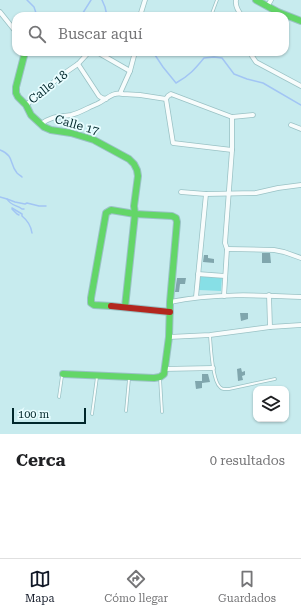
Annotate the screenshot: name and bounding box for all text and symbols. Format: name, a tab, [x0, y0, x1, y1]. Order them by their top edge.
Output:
search box	[12, 12, 289, 56]
icon: search	[26, 23, 48, 45]
text: Buscar aquí	[58, 25, 142, 43]
street label: Calle 18	[26, 67, 70, 107]
street label: Calle 17	[53, 112, 101, 138]
map controls	[253, 386, 289, 422]
button: layers	[253, 386, 289, 422]
scale bar	[12, 406, 86, 425]
text: 100 m	[18, 408, 49, 421]
text: Cerca	[16, 450, 66, 470]
text: 0 resultados	[210, 453, 285, 468]
tab: Mapa	[25, 568, 54, 605]
tab: Cómo llegar	[104, 568, 168, 605]
tab: Guardados	[218, 568, 276, 605]

